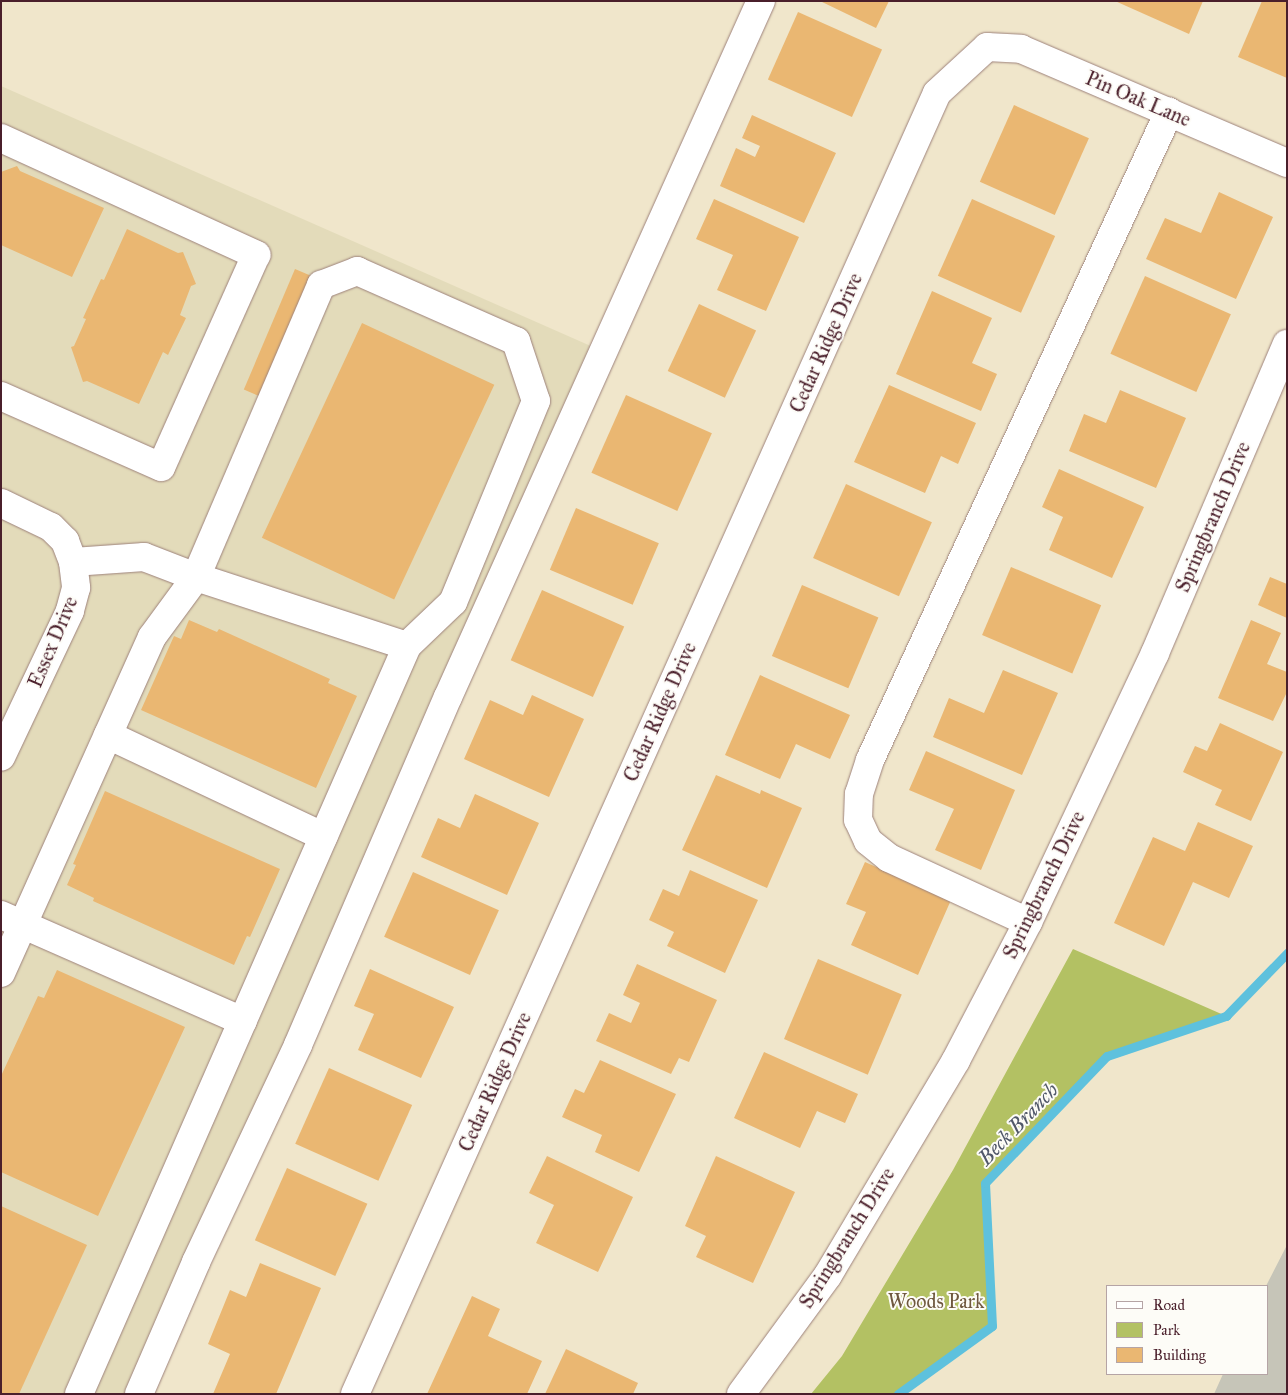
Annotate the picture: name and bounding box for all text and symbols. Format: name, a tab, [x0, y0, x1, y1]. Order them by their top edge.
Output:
street label: Pin Oak Lane	[1082, 66, 1194, 132]
street label: Cedar Ridge Drive	[785, 270, 867, 416]
street label: Springbranch Drive	[1170, 438, 1256, 596]
street label: Essex Drive	[23, 593, 83, 691]
street label: Cedar Ridge Drive	[619, 639, 701, 785]
street label: Springbranch Drive	[998, 807, 1090, 963]
street label: Cedar Ridge Drive	[454, 1009, 536, 1155]
water label: Beck Branch	[973, 1078, 1063, 1170]
street label: Springbranch Drive	[794, 1163, 900, 1313]
legend	[1106, 1285, 1268, 1375]
park label: Woods Park	[888, 1289, 984, 1313]
text: Road	[1153, 1296, 1185, 1314]
text: Park	[1153, 1321, 1180, 1339]
text: Building	[1153, 1346, 1206, 1364]

